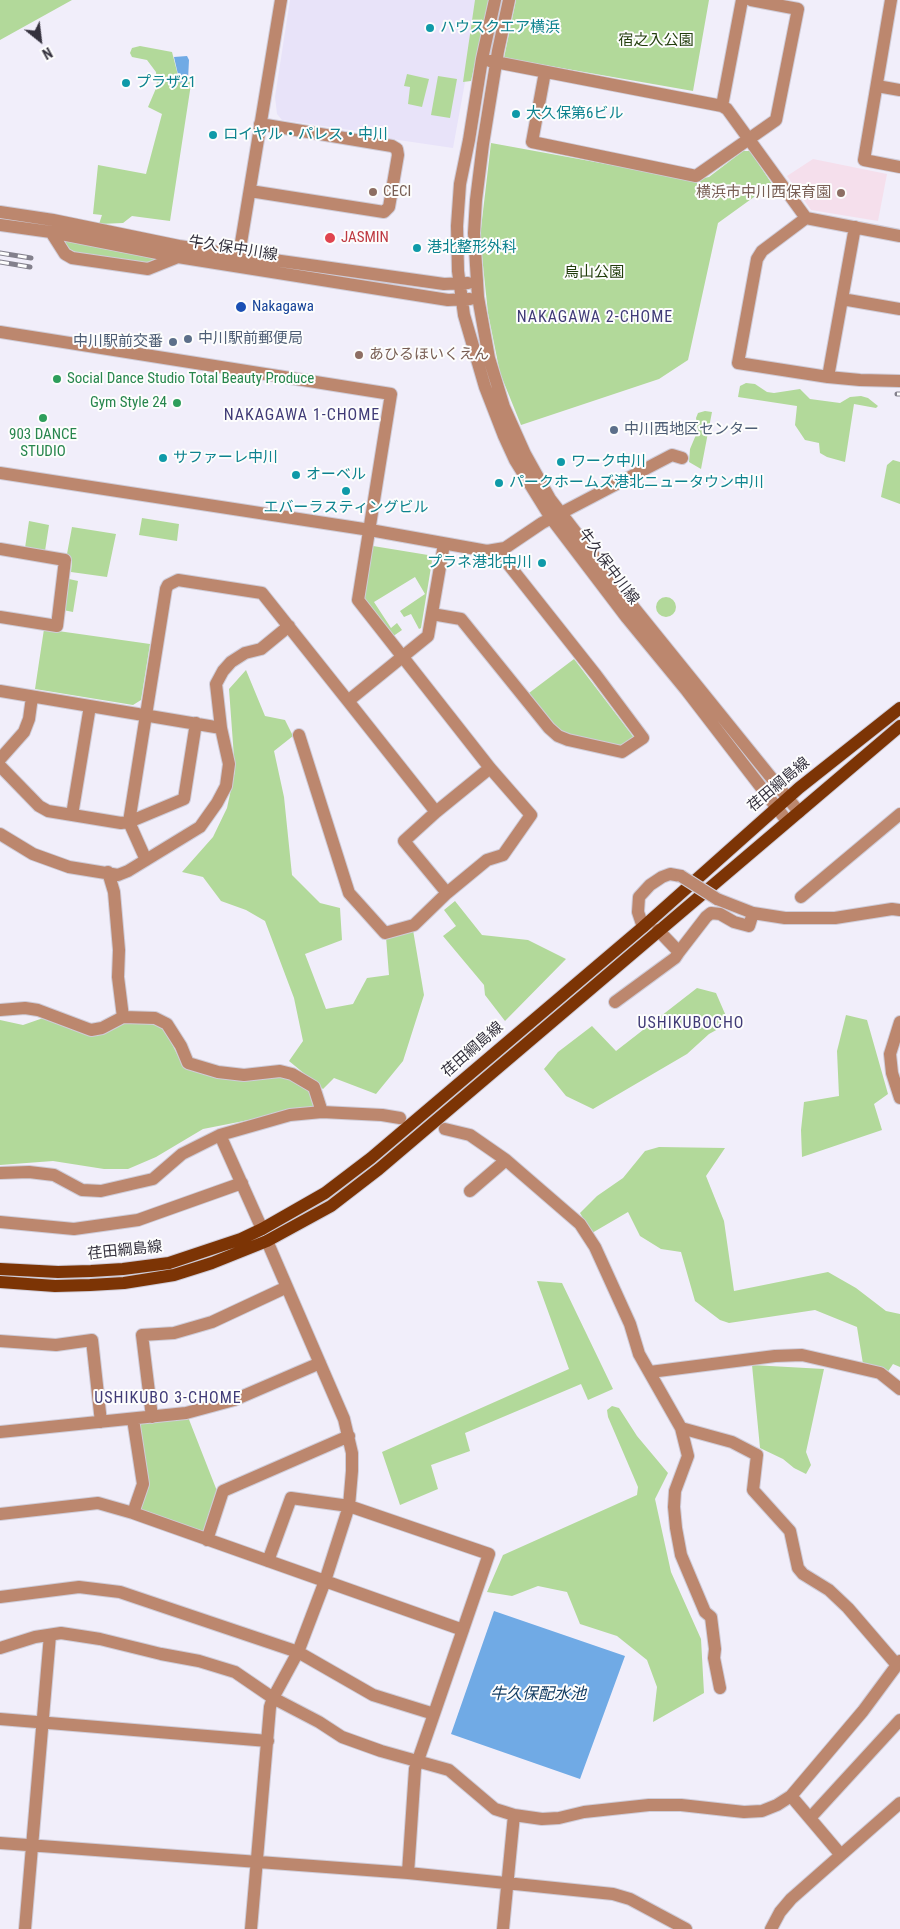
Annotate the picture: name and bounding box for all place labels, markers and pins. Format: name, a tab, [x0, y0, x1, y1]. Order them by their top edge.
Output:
place label: ハウスクエア横浜	[440, 19, 560, 37]
marker: ハウスクエア横浜	[424, 22, 436, 34]
place label: プラザ21	[136, 74, 196, 92]
marker: プラザ21	[120, 77, 132, 89]
place label: 大久保第6ビル	[526, 105, 623, 123]
marker: 大久保第6ビル	[510, 108, 522, 120]
place label: ロイヤル・パレス・中川	[223, 126, 388, 144]
marker: ロイヤル・パレス・中川	[207, 129, 219, 141]
place label: CECI	[383, 183, 411, 201]
place label: 横浜市中川西保育園	[696, 184, 831, 202]
marker: CECI	[367, 186, 379, 198]
marker: 横浜市中川西保育園	[835, 187, 847, 199]
place label: JASMIN	[341, 229, 389, 247]
marker: JASMIN	[323, 231, 337, 245]
place label: 港北整形外科	[427, 239, 517, 257]
marker: 港北整形外科	[411, 242, 423, 254]
place label: Nakagawa	[252, 298, 314, 316]
marker: Nakagawa	[234, 300, 248, 314]
place label: 中川駅前郵便局	[198, 330, 303, 348]
place label: 中川駅前交番	[73, 333, 163, 351]
marker: 中川駅前郵便局	[182, 333, 194, 345]
marker: 中川駅前交番	[167, 336, 179, 348]
place label: あひるほいくえん	[369, 346, 489, 364]
marker: あひるほいくえん	[353, 349, 365, 361]
place label: Social Dance Studio Total Beauty Produce	[67, 370, 314, 388]
marker: Social Dance Studio Total Beauty Produce	[51, 373, 63, 385]
place label: Gym Style 24	[90, 394, 167, 412]
marker: Gym Style 24	[171, 397, 183, 409]
marker: 903 DANCE STUDIO	[37, 412, 49, 424]
place label: 中川西地区センター	[624, 421, 759, 439]
marker: 中川西地区センター	[608, 424, 620, 436]
place label: 903 DANCE STUDIO	[9, 426, 77, 461]
place label: サファーレ中川	[173, 449, 278, 467]
marker: サファーレ中川	[157, 452, 169, 464]
place label: ワーク中川	[571, 453, 646, 471]
marker: ワーク中川	[555, 456, 567, 468]
place label: オーベル	[306, 466, 366, 484]
marker: オーベル	[290, 469, 302, 481]
place label: パークホームズ港北ニュータウン中川	[509, 474, 764, 492]
marker: パークホームズ港北ニュータウン中川	[493, 477, 505, 489]
marker: エバーラスティングビル	[340, 485, 352, 497]
place label: エバーラスティングビル	[264, 499, 428, 517]
place label: プラネ港北中川	[427, 554, 532, 572]
marker: プラネ港北中川	[536, 557, 548, 569]

